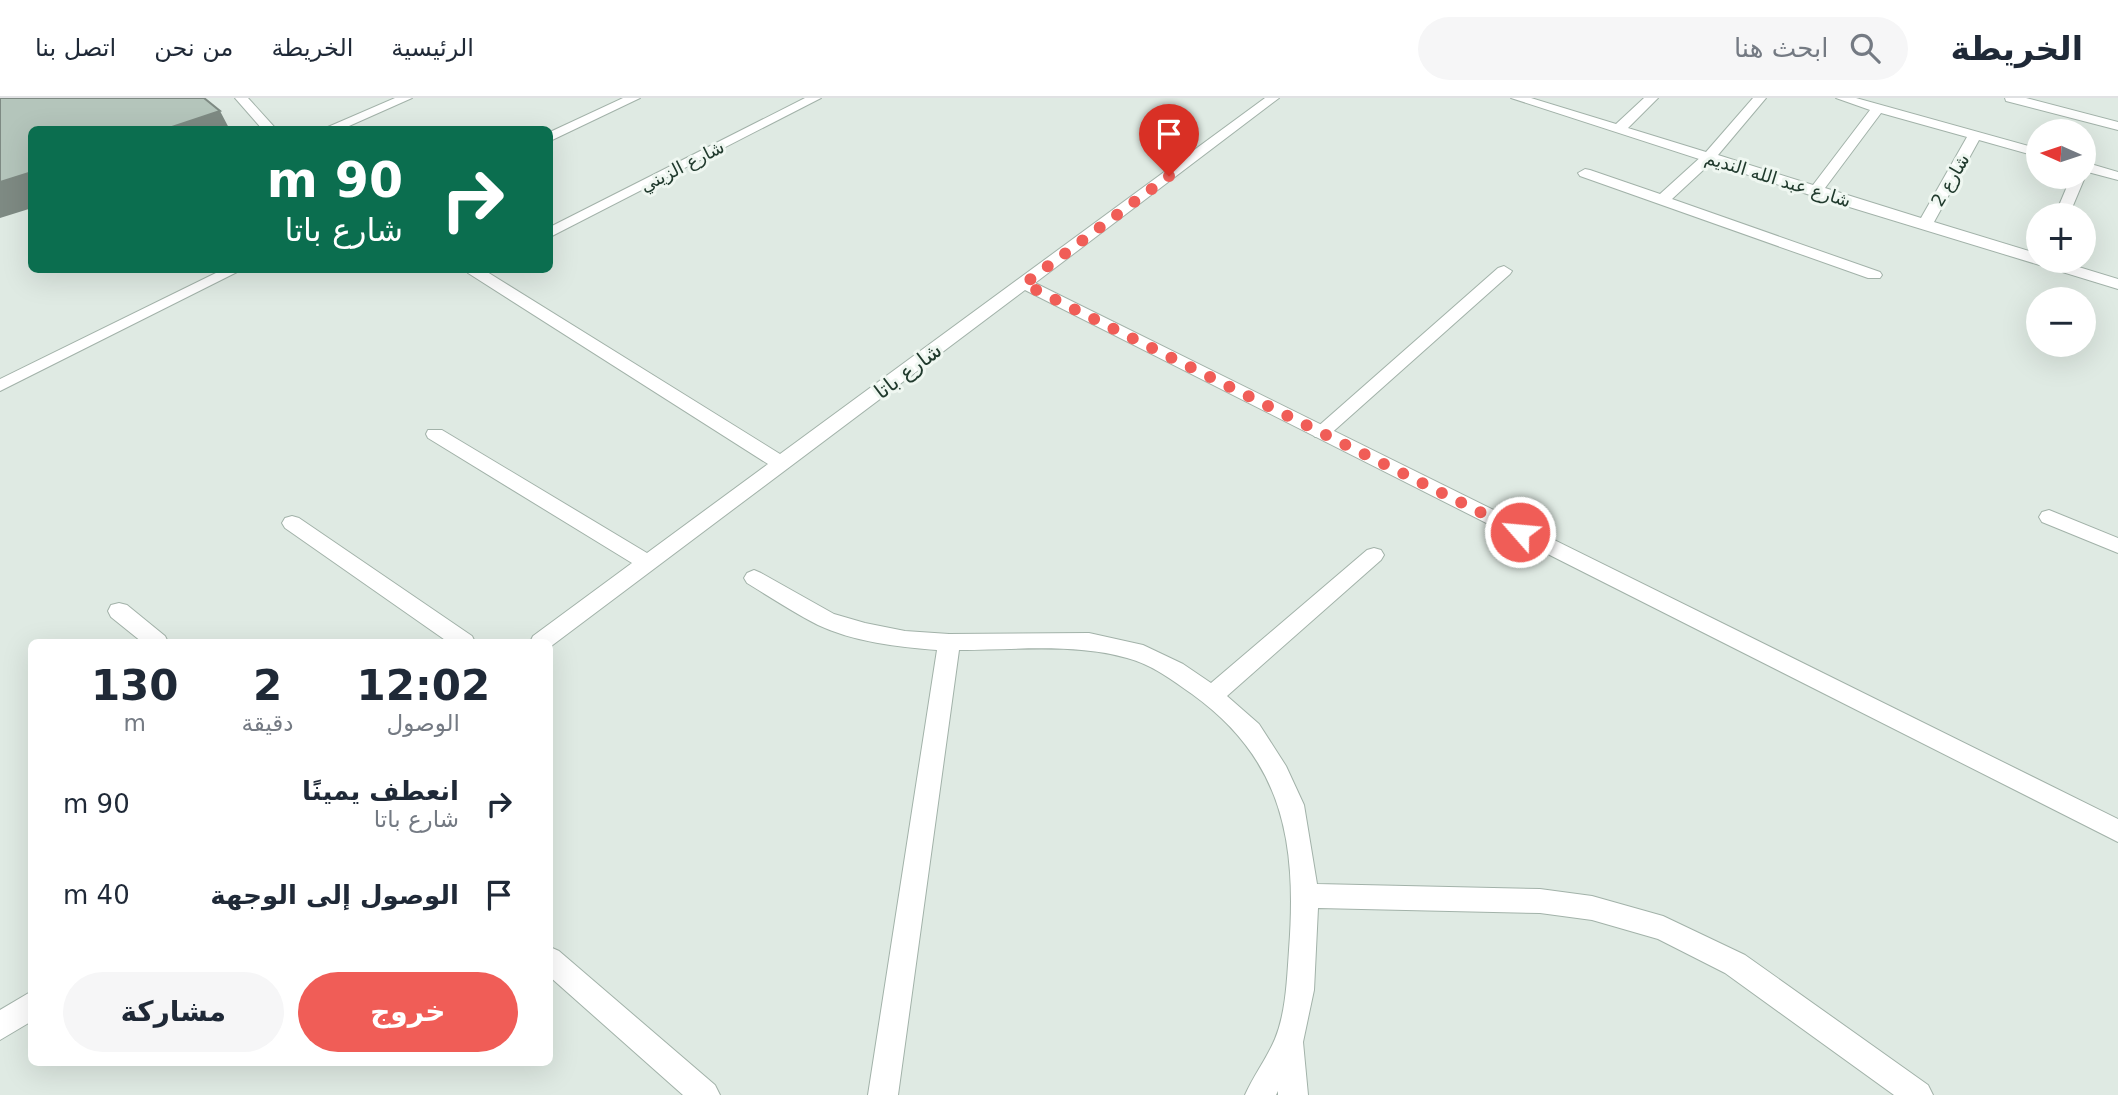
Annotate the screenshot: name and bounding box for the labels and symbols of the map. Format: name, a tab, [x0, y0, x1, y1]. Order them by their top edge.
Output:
pin	[1139, 104, 1199, 176]
north arrow	[2026, 119, 2096, 189]
street label: شارع الزيني	[636, 136, 728, 197]
street label: شارع عبد الله النديم	[1702, 147, 1853, 212]
street label: شارع 2	[1927, 150, 1974, 211]
street label: شارع باتا	[870, 338, 946, 404]
position arrow	[1483, 495, 1557, 569]

